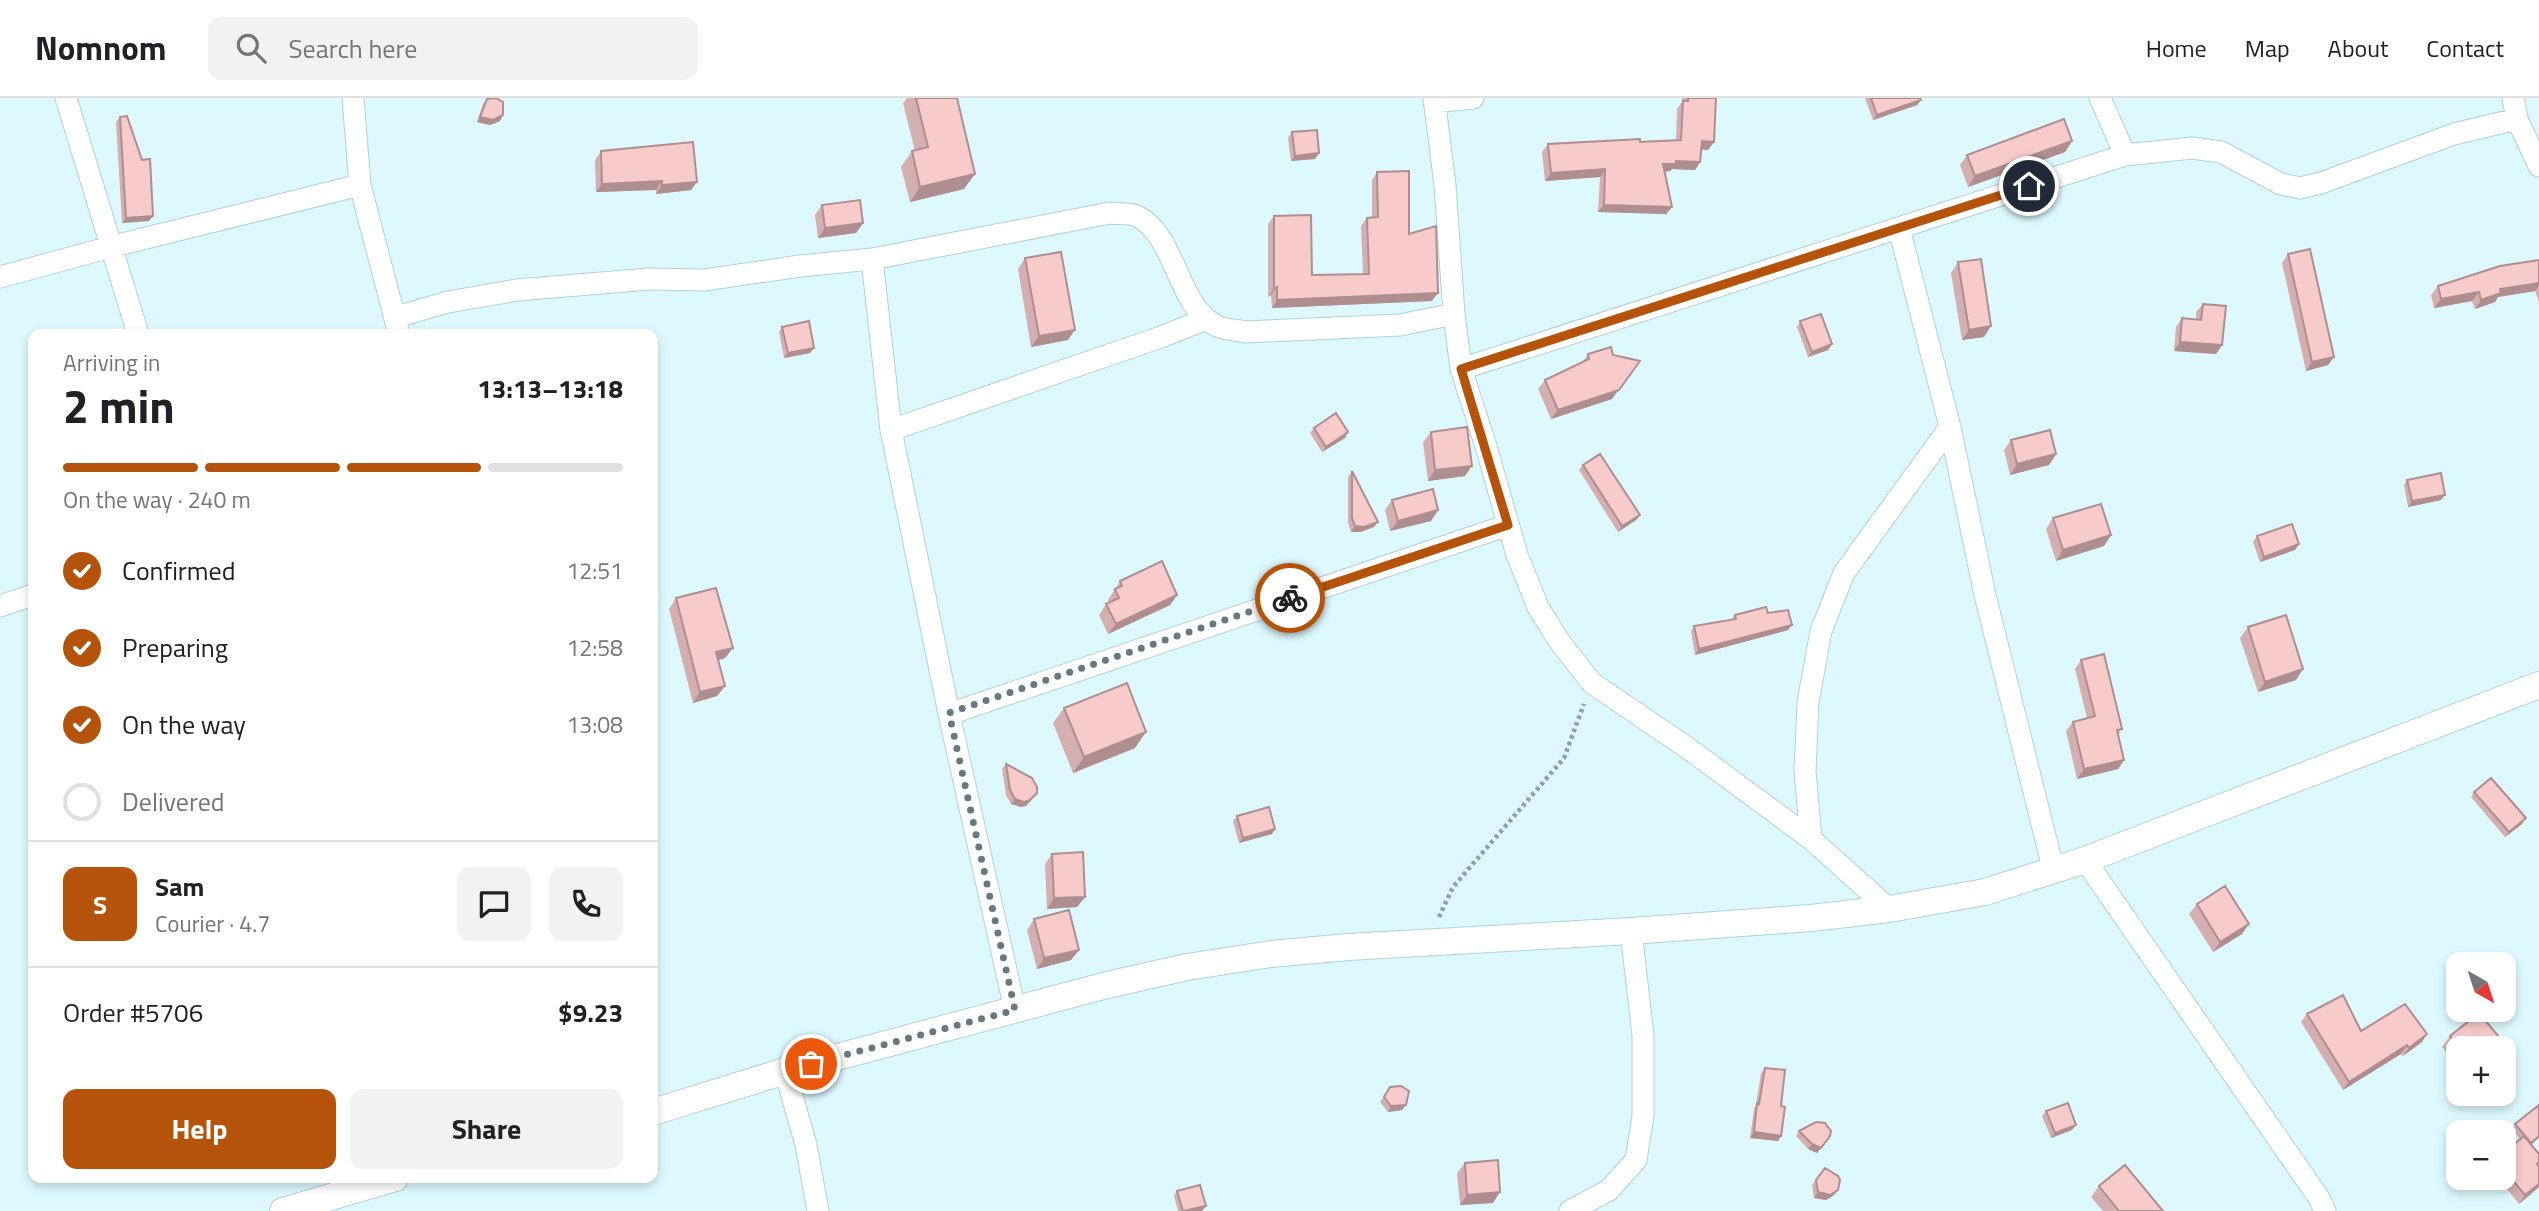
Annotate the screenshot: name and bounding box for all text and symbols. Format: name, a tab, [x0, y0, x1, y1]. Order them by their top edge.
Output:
search box	[208, 17, 698, 80]
text: Nomnom	[35, 23, 166, 73]
icon: search	[232, 29, 270, 67]
text: Search here	[288, 29, 417, 68]
text: Home	[2146, 30, 2207, 66]
text: Map	[2245, 30, 2290, 66]
text: About	[2328, 30, 2388, 66]
text: Contact	[2426, 30, 2504, 66]
pin	[1999, 156, 2059, 216]
icon: home	[2010, 167, 2048, 205]
text: Arriving in	[63, 345, 160, 380]
text: 13:13–13:18	[477, 369, 623, 408]
text: 2 min	[63, 371, 175, 441]
text: On the way · 240 m	[63, 482, 251, 517]
text: Confirmed	[122, 551, 236, 590]
icon: check	[63, 552, 101, 590]
text: 12:51	[566, 553, 623, 588]
courier	[1255, 563, 1325, 633]
icon: bike	[1271, 579, 1309, 617]
text: Preparing	[122, 628, 228, 667]
icon: check	[63, 629, 101, 667]
text: 12:58	[566, 630, 623, 665]
text: On the way	[122, 705, 246, 744]
icon: check	[63, 706, 101, 744]
text: 13:08	[566, 707, 623, 742]
text: Delivered	[122, 782, 225, 821]
text: Sam	[155, 867, 204, 906]
button: chat	[457, 867, 531, 941]
button: phone	[549, 867, 623, 941]
text: S	[93, 885, 107, 924]
text: Courier · 4.7	[155, 906, 270, 941]
north arrow	[2446, 952, 2516, 1022]
map controls	[2446, 952, 2516, 1190]
text: Order #5706	[63, 993, 203, 1032]
text: $9.23	[558, 993, 623, 1032]
pin	[781, 1034, 841, 1094]
button: +	[2446, 1036, 2516, 1106]
icon: bag	[792, 1045, 830, 1083]
button: Help	[63, 1089, 336, 1169]
button: Share	[350, 1089, 623, 1169]
button: −	[2446, 1120, 2516, 1190]

